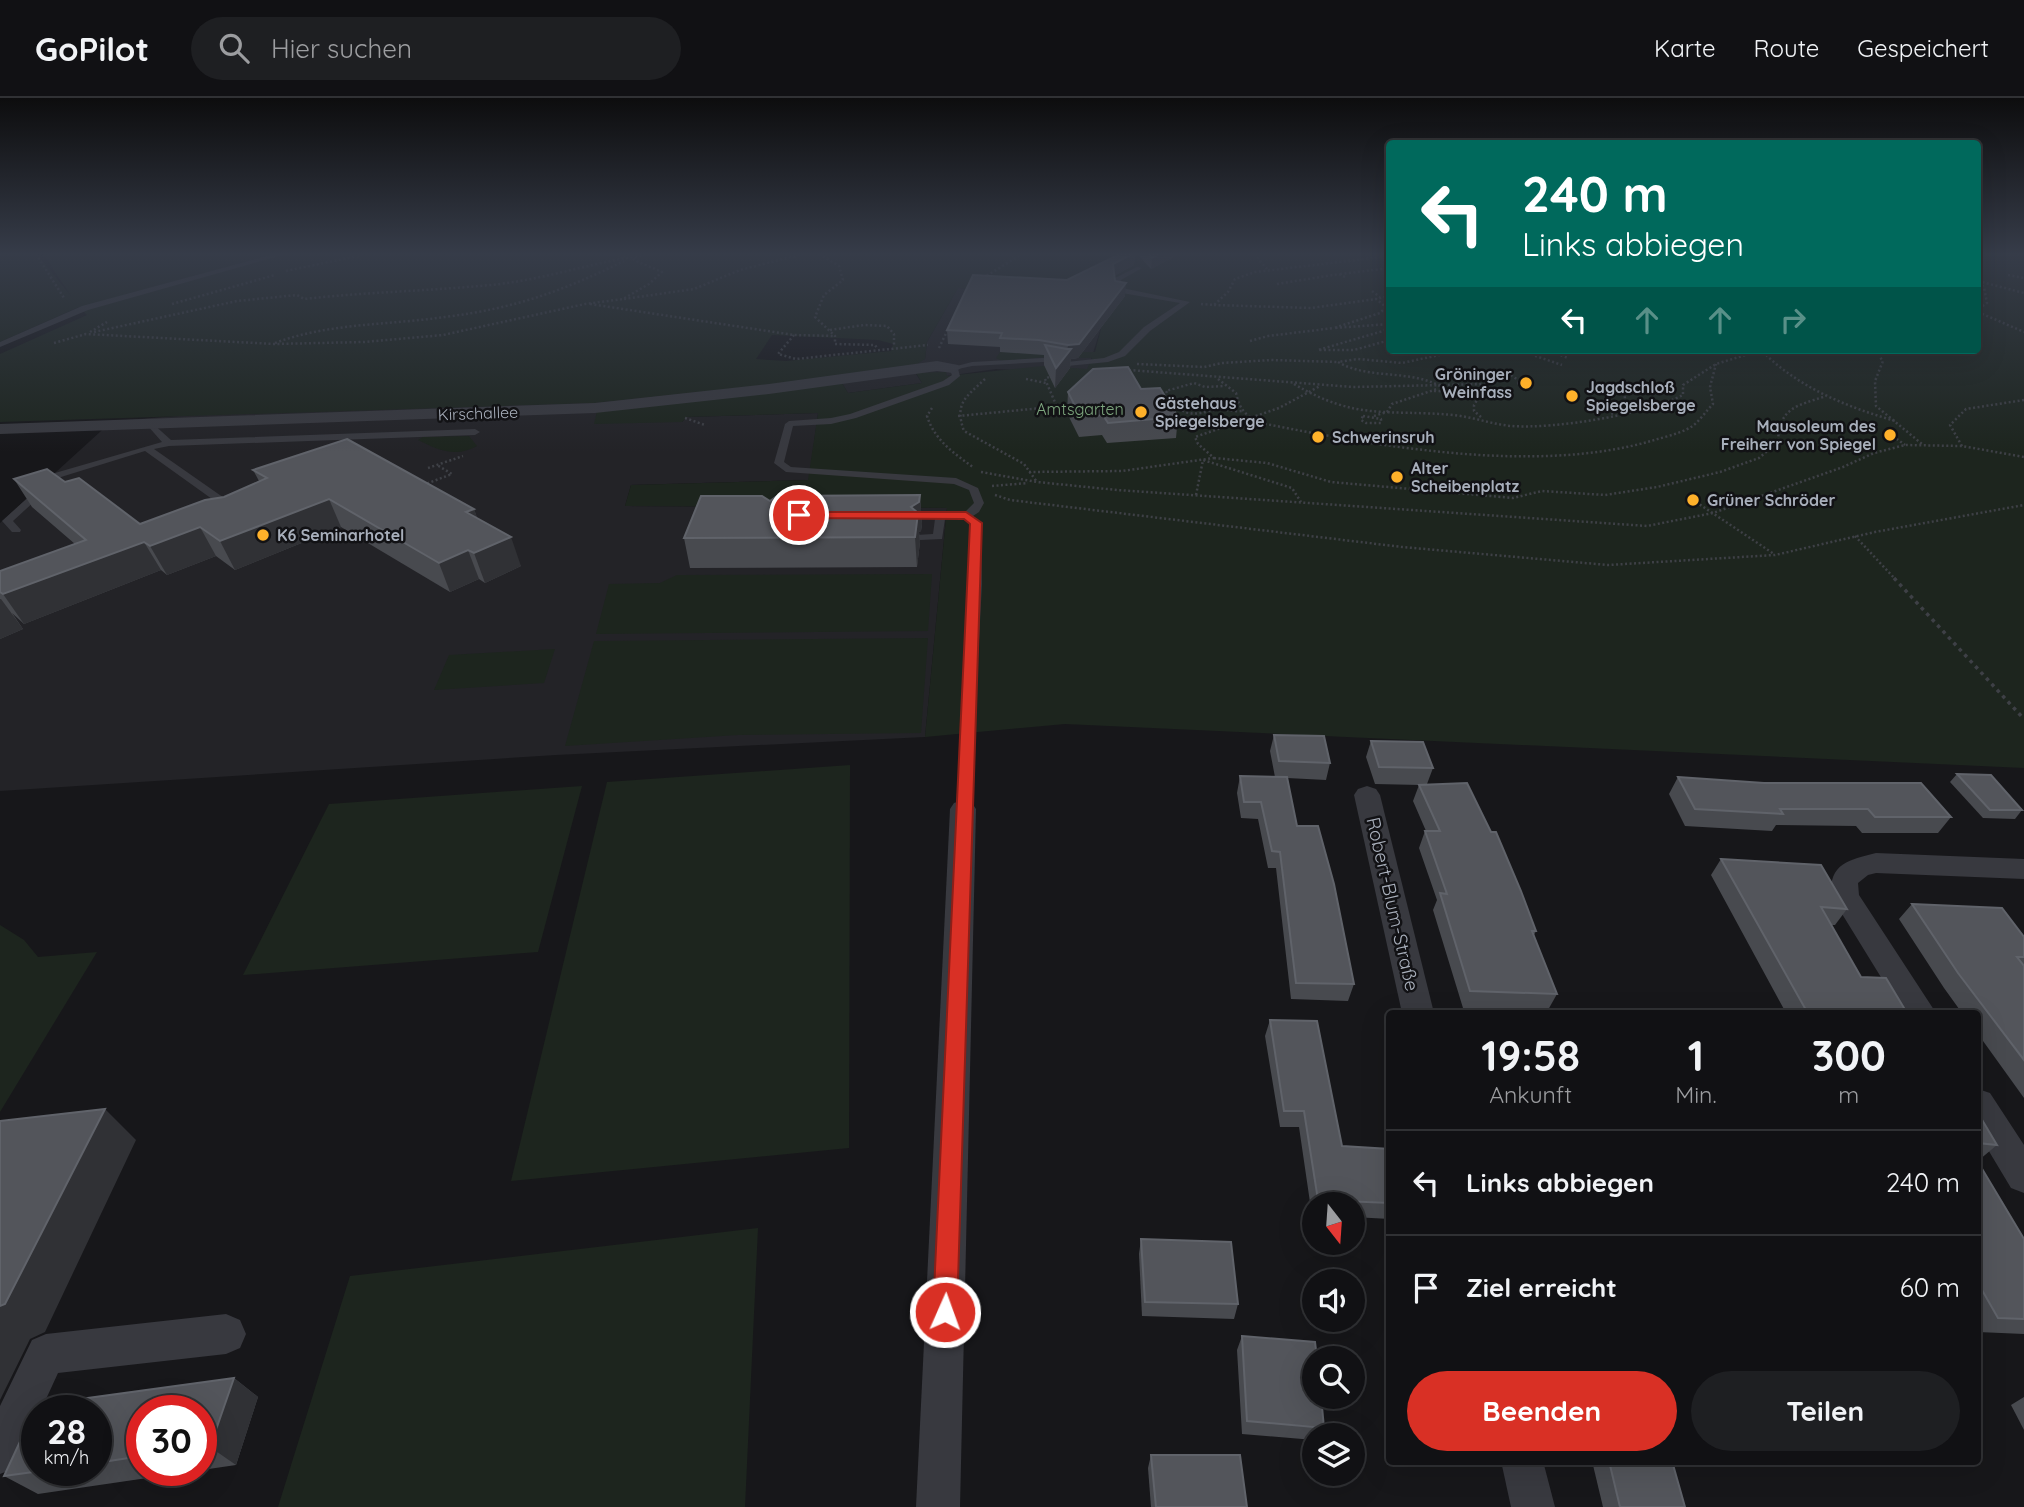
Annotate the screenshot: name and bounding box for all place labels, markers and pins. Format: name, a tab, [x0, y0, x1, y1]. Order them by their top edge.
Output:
place label: Gröninger Weinfass	[1435, 364, 1512, 402]
marker: Gröninger Weinfass	[1518, 375, 1534, 391]
place label: Jagdschloß Spiegelsberge	[1586, 377, 1696, 415]
marker: Jagdschloß Spiegelsberge	[1564, 388, 1580, 404]
place label: Gästehaus Spiegelsberge	[1155, 393, 1265, 431]
marker: Gästehaus Spiegelsberge	[1133, 404, 1149, 420]
place label: Mausoleum des Freiherr von Spiegel	[1721, 416, 1876, 454]
place label: Schwerinsruh	[1332, 427, 1435, 447]
marker: Mausoleum des Freiherr von Spiegel	[1882, 427, 1898, 443]
marker: Schwerinsruh	[1310, 429, 1326, 445]
place label: Alter Scheibenplatz	[1411, 458, 1519, 496]
marker: Alter Scheibenplatz	[1389, 469, 1405, 485]
pin	[769, 485, 829, 545]
place label: Grüner Schröder	[1707, 490, 1836, 510]
marker: Grüner Schröder	[1685, 492, 1701, 508]
place label: K6 Seminarhotel	[277, 525, 404, 545]
marker: K6 Seminarhotel	[255, 527, 271, 543]

